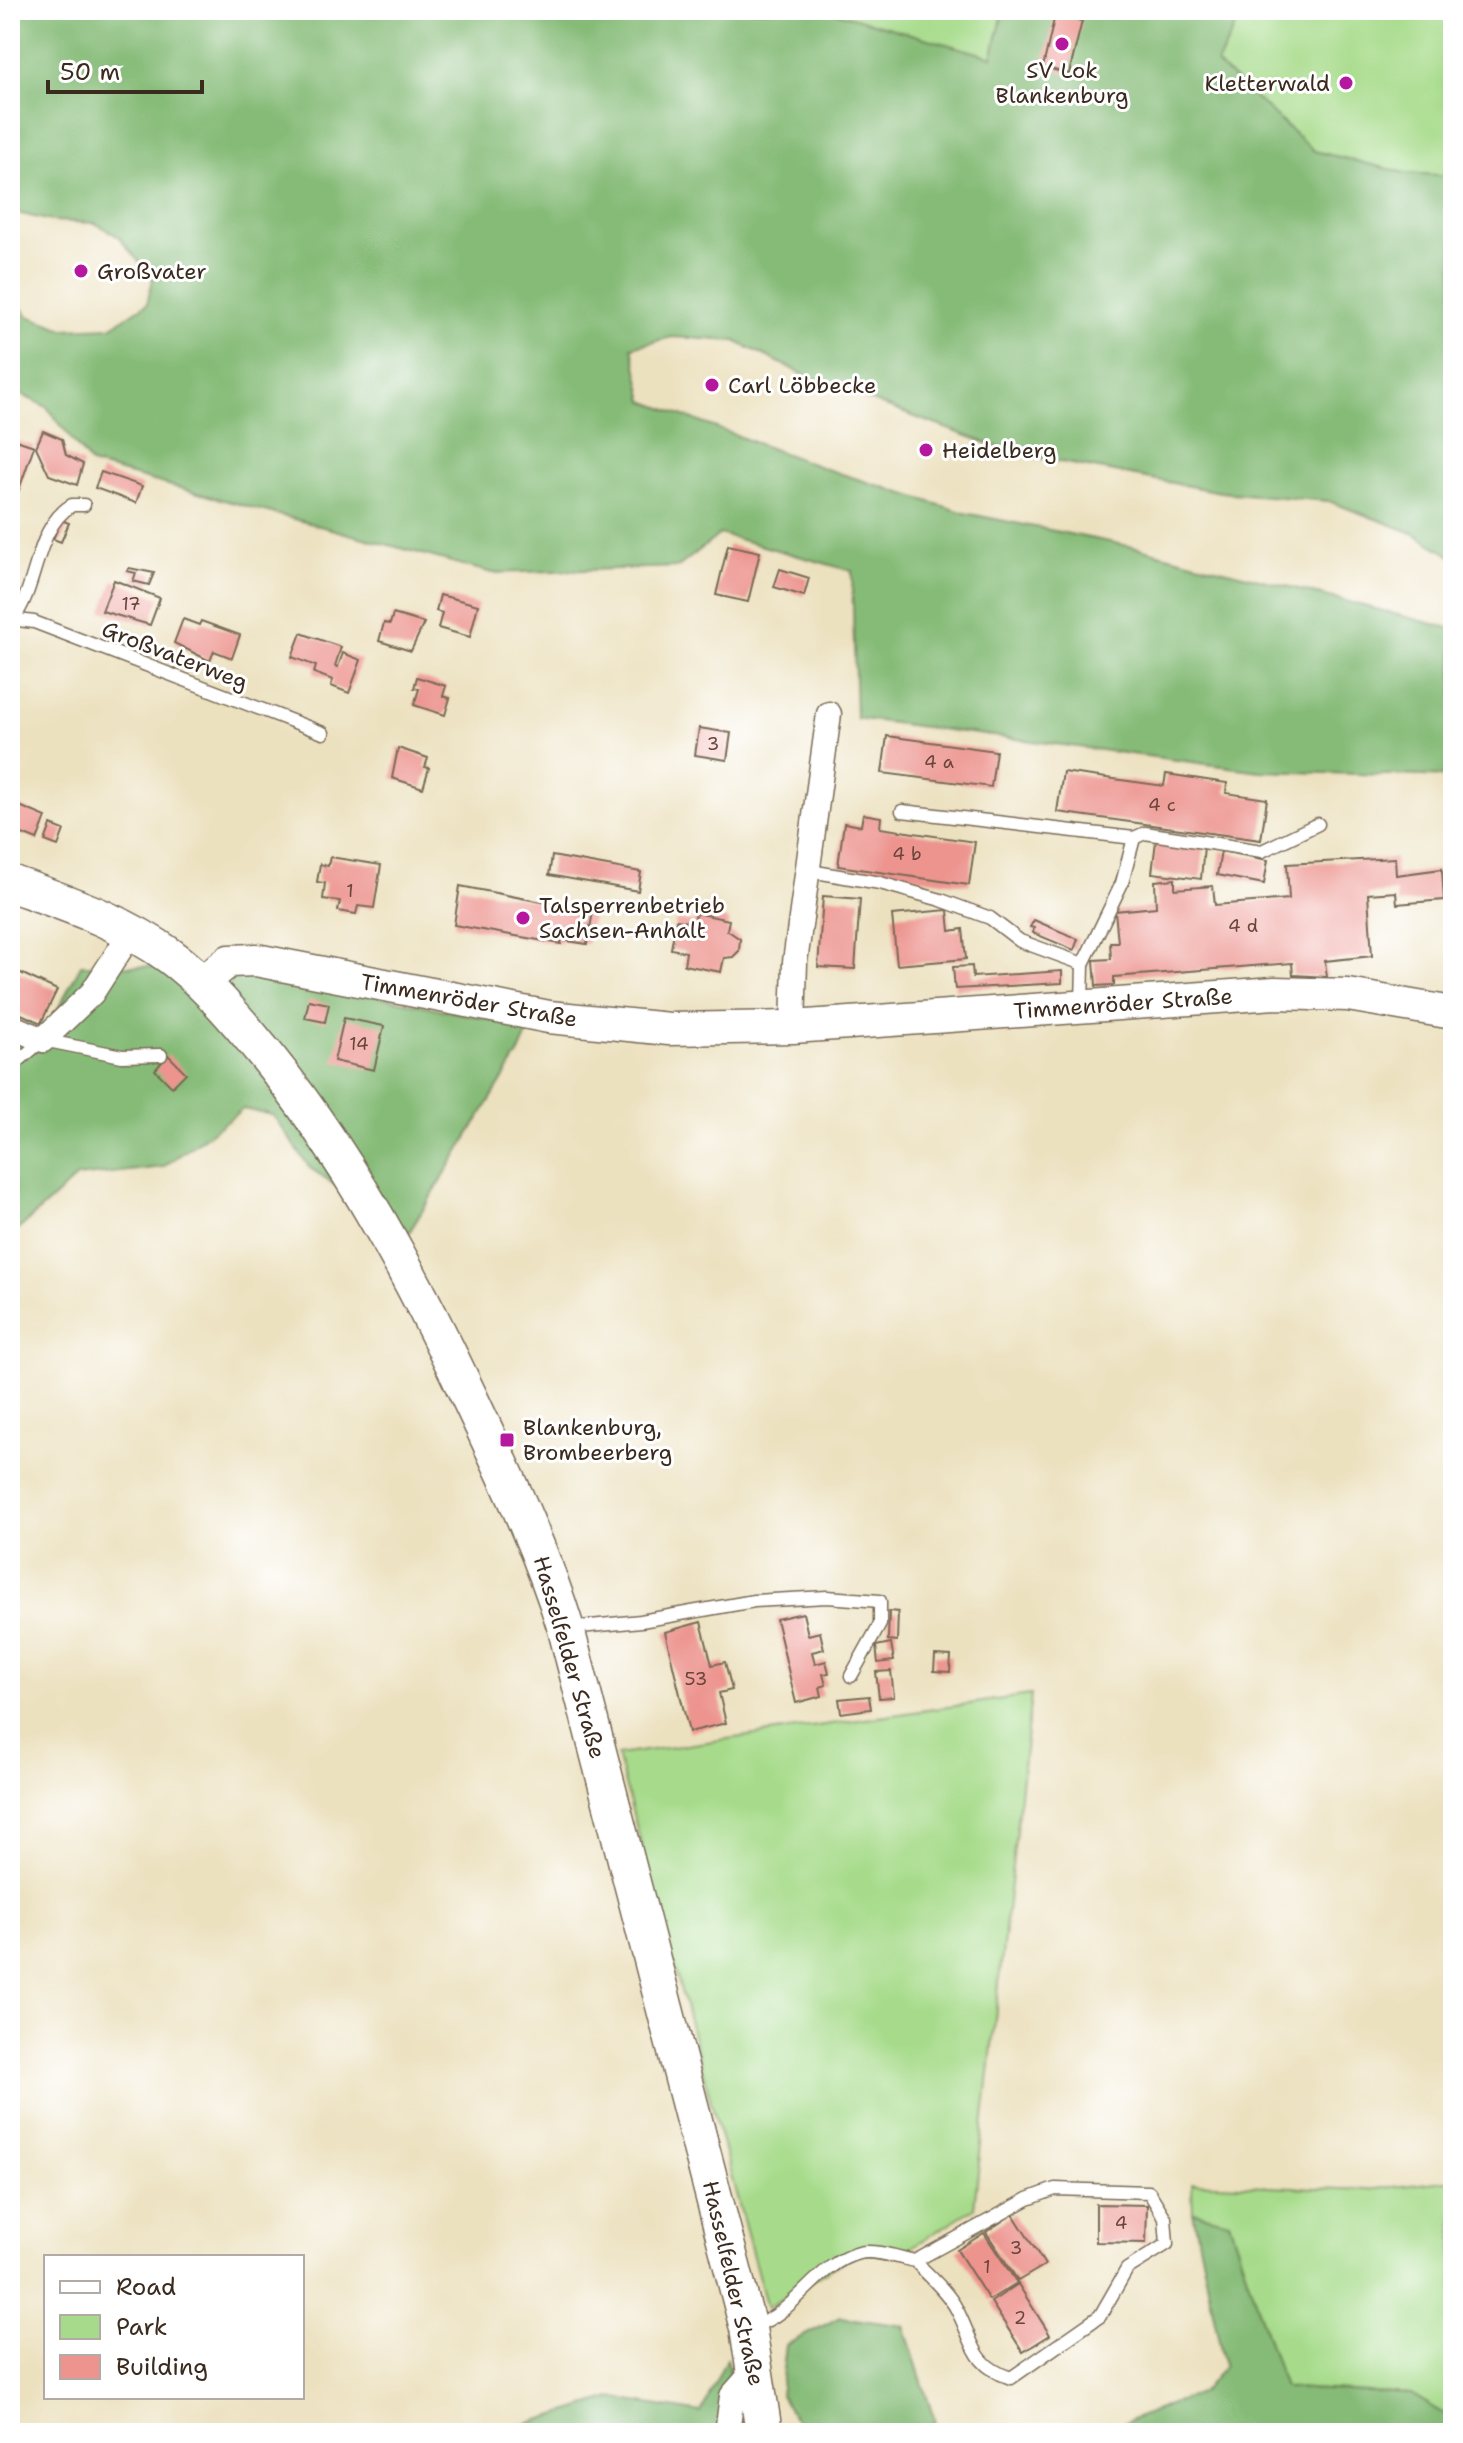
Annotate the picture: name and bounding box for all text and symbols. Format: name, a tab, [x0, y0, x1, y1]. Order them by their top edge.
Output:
marker: SV Lok Blankenburg	[1053, 35, 1071, 53]
scale bar	[48, 44, 202, 94]
text: 50 m	[60, 56, 120, 88]
place label: SV Lok Blankenburg	[995, 56, 1129, 110]
place label: Kletterwald	[1205, 69, 1330, 98]
marker: Kletterwald	[1337, 74, 1355, 92]
place label: Großvater	[97, 257, 207, 286]
marker: Großvater	[72, 262, 90, 280]
place label: Carl Löbbecke	[728, 371, 876, 400]
marker: Carl Löbbecke	[703, 376, 721, 394]
place label: Heidelberg	[942, 436, 1057, 465]
marker: Heidelberg	[917, 441, 935, 459]
house number: 17	[121, 592, 141, 616]
street label: Großvaterweg	[98, 614, 252, 697]
house number: 3	[707, 732, 719, 756]
house number: 4 a	[924, 750, 954, 774]
house number: 4 c	[1148, 793, 1176, 817]
house number: 4 b	[892, 842, 922, 866]
house number: 1	[346, 879, 354, 903]
place label: Talsperrenbetrieb Sachsen-Anhalt	[539, 891, 725, 945]
marker: Talsperrenbetrieb Sachsen-Anhalt	[514, 909, 532, 927]
house number: 4 d	[1228, 914, 1258, 938]
street label: Timmenröder Straße	[358, 967, 580, 1034]
street label: Timmenröder Straße	[1013, 981, 1234, 1026]
house number: 14	[349, 1032, 369, 1056]
place label: Blankenburg, Brombeerberg	[523, 1413, 672, 1467]
marker: Blankenburg, Brombeerberg	[498, 1431, 516, 1449]
street label: Hasselfelder Straße	[527, 1552, 612, 1762]
house number: 53	[685, 1667, 707, 1691]
street label: Hasselfelder Straße	[696, 2178, 771, 2388]
house number: 4	[1115, 2211, 1127, 2235]
house number: 3	[1010, 2236, 1022, 2260]
legend	[44, 2255, 304, 2399]
house number: 1	[983, 2255, 991, 2279]
text: Road	[116, 2271, 176, 2303]
house number: 2	[1014, 2306, 1026, 2330]
text: Park	[116, 2311, 168, 2343]
text: Building	[116, 2351, 208, 2383]

